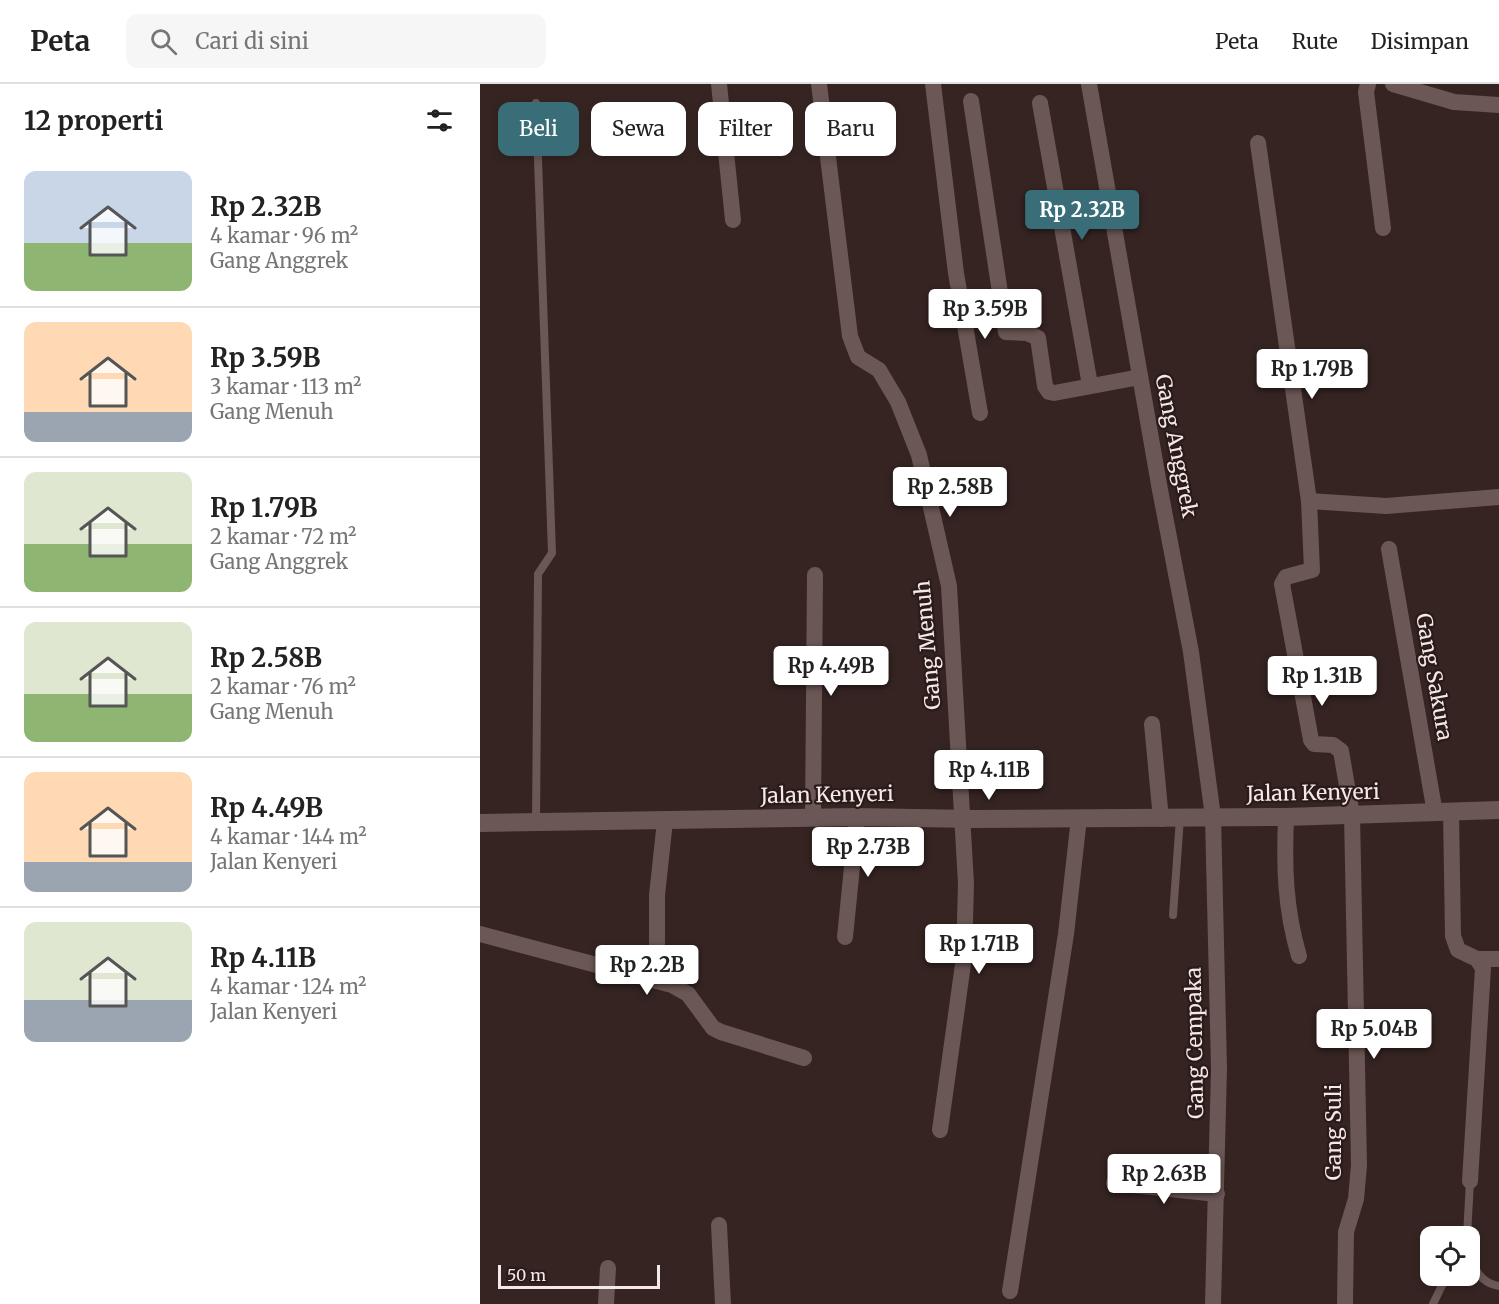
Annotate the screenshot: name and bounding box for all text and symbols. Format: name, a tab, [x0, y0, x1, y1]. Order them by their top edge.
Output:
search box	[126, 14, 546, 68]
text: Peta	[30, 23, 90, 59]
icon: search	[147, 25, 180, 58]
text: Cari di sini	[195, 27, 309, 55]
text: Peta	[1215, 28, 1259, 55]
text: Rute	[1292, 28, 1338, 55]
text: Disimpan	[1371, 28, 1469, 55]
chip: Beli	[498, 102, 579, 156]
chip: Sewa	[591, 102, 686, 156]
chip: Filter	[698, 102, 793, 156]
chip: Baru	[805, 102, 896, 156]
text: 12 properti	[24, 104, 163, 137]
icon: filters	[423, 104, 456, 137]
text: Rp 2.32B	[210, 190, 321, 223]
pin: Rp 2.32B	[1020, 190, 1144, 241]
icon: home	[72, 195, 144, 267]
text: Rp 2.32B	[1039, 197, 1125, 222]
text: 4 kamar · 96 m²	[210, 223, 358, 248]
text: Gang Anggrek	[210, 248, 348, 273]
pin: Rp 3.59B	[923, 289, 1047, 340]
text: Rp 3.59B	[943, 296, 1027, 321]
text: Rp 3.59B	[210, 341, 320, 374]
icon: home	[72, 346, 144, 418]
pin: Rp 1.79B	[1250, 349, 1374, 400]
text: Rp 1.79B	[1271, 356, 1353, 381]
street label: Gang Anggrek	[1149, 372, 1204, 520]
text: 3 kamar · 113 m²	[210, 374, 361, 399]
text: Gang Menuh	[210, 399, 333, 424]
pin: Rp 2.58B	[888, 467, 1012, 518]
text: Rp 2.58B	[907, 474, 993, 499]
text: Rp 1.79B	[210, 491, 317, 524]
icon: home	[72, 496, 144, 568]
text: 2 kamar · 72 m²	[210, 524, 357, 549]
text: Gang Anggrek	[210, 549, 348, 574]
street label: Gang Menuh	[908, 579, 947, 711]
street label: Gang Sakura	[1410, 611, 1459, 743]
text: Rp 2.58B	[210, 641, 322, 674]
icon: home	[72, 646, 144, 718]
pin: Rp 4.49B	[769, 646, 893, 697]
text: Rp 4.49B	[788, 653, 874, 678]
pin: Rp 1.31B	[1260, 656, 1384, 707]
text: Rp 1.31B	[1282, 663, 1362, 688]
text: 2 kamar · 76 m²	[210, 674, 356, 699]
text: Gang Menuh	[210, 699, 333, 724]
pin: Rp 4.11B	[927, 750, 1051, 801]
text: Rp 4.11B	[948, 757, 1030, 782]
street label: Jalan Kenyeri	[1245, 778, 1380, 807]
street label: Jalan Kenyeri	[759, 780, 894, 809]
text: Rp 4.49B	[210, 791, 323, 824]
icon: home	[72, 796, 144, 868]
text: 4 kamar · 144 m²	[210, 824, 367, 849]
pin: Rp 2.73B	[806, 827, 930, 878]
text: Rp 2.73B	[826, 834, 910, 859]
text: Jalan Kenyeri	[210, 849, 337, 874]
pin: Rp 1.71B	[917, 924, 1041, 975]
text: Rp 1.71B	[939, 931, 1019, 956]
text: Rp 4.11B	[210, 941, 316, 974]
pin: Rp 2.2B	[592, 945, 702, 996]
icon: home	[72, 946, 144, 1018]
text: Rp 2.2B	[609, 952, 685, 977]
street label: Gang Cempaka	[1180, 967, 1209, 1119]
text: 4 kamar · 124 m²	[210, 974, 366, 999]
text: Jalan Kenyeri	[210, 999, 337, 1024]
pin: Rp 5.04B	[1312, 1009, 1436, 1060]
text: Rp 5.04B	[1331, 1016, 1417, 1041]
street label: Gang Suli	[1320, 1084, 1347, 1180]
pin: Rp 2.63B	[1102, 1154, 1226, 1205]
text: Rp 2.63B	[1122, 1161, 1206, 1186]
map controls	[1420, 1226, 1480, 1286]
button: locate	[1420, 1226, 1480, 1286]
scale bar	[498, 1262, 660, 1290]
text: 50 m	[507, 1265, 546, 1285]

